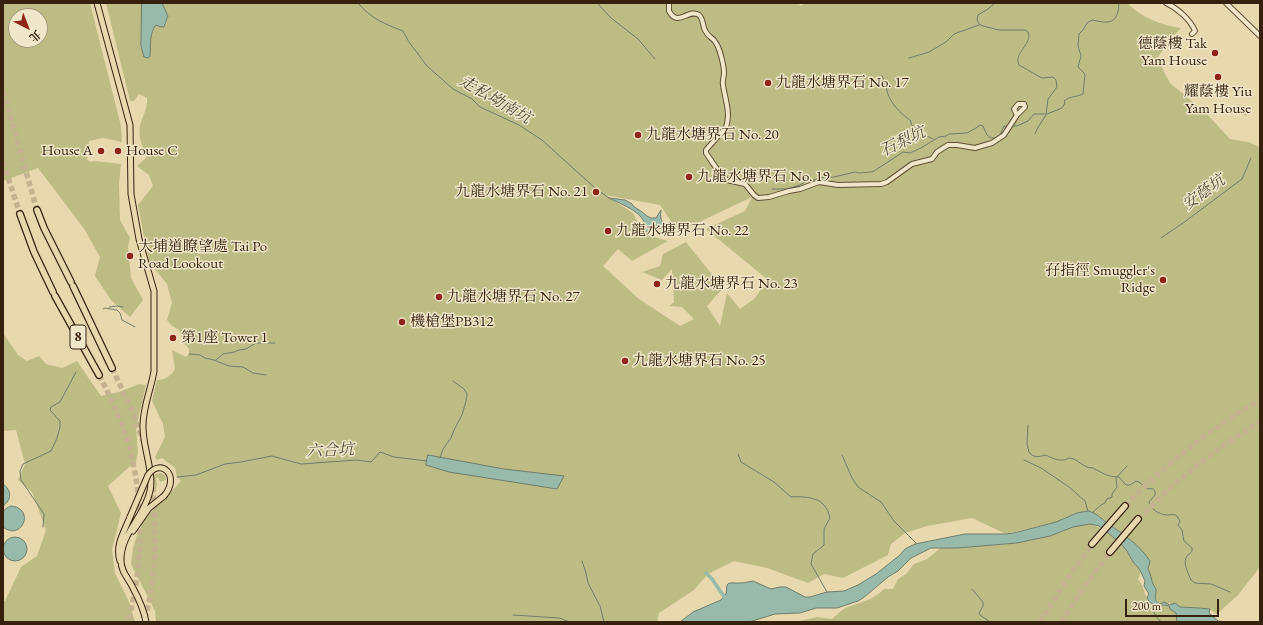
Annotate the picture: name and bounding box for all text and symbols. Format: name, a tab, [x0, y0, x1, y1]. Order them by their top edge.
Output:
north arrow	[8, 8, 48, 48]
text: 北	[27, 27, 44, 45]
place label: 德蔭樓 Tak Yam House	[1138, 35, 1207, 70]
marker: 德蔭樓 Tak Yam House	[1210, 48, 1220, 58]
water label: 走私坳南坑	[456, 72, 534, 128]
marker: 耀蔭樓 Yiu Yam House	[1213, 72, 1223, 82]
place label: 九龍水塘界石 No. 17	[776, 74, 909, 92]
marker: 九龍水塘界石 No. 17	[763, 78, 773, 88]
place label: 耀蔭樓 Yiu Yam House	[1184, 83, 1252, 118]
water label: 石梨坑	[877, 123, 929, 161]
place label: 九龍水塘界石 No. 20	[646, 126, 779, 144]
marker: 九龍水塘界石 No. 20	[633, 130, 643, 140]
place label: House A	[41, 142, 93, 160]
place label: House C	[126, 142, 178, 160]
marker: House A	[96, 146, 106, 156]
marker: House C	[113, 146, 123, 156]
place label: 九龍水塘界石 No. 19	[697, 168, 830, 186]
water label: 安蔭坑	[1179, 171, 1229, 215]
marker: 九龍水塘界石 No. 19	[684, 172, 694, 182]
place label: 九龍水塘界石 No. 21	[455, 183, 588, 201]
marker: 九龍水塘界石 No. 21	[591, 187, 601, 197]
place label: 九龍水塘界石 No. 22	[616, 222, 749, 240]
marker: 九龍水塘界石 No. 22	[603, 226, 613, 236]
place label: 大埔道瞭望處 Tai Po Road Lookout	[138, 238, 267, 273]
marker: 大埔道瞭望處 Tai Po Road Lookout	[125, 251, 135, 261]
place label: 孖指徑 Smuggler's Ridge	[1045, 262, 1155, 297]
place label: 九龍水塘界石 No. 23	[665, 275, 798, 293]
marker: 孖指徑 Smuggler's Ridge	[1158, 275, 1168, 285]
marker: 九龍水塘界石 No. 23	[652, 279, 662, 289]
place label: 九龍水塘界石 No. 27	[447, 288, 580, 306]
marker: 九龍水塘界石 No. 27	[434, 292, 444, 302]
place label: 機槍堡PB312	[410, 313, 494, 331]
marker: 機槍堡PB312	[397, 317, 407, 327]
road number: 8	[70, 325, 86, 349]
place label: 第1座 Tower 1	[181, 329, 268, 347]
marker: 第1座 Tower 1	[168, 333, 178, 343]
place label: 九龍水塘界石 No. 25	[633, 352, 766, 370]
marker: 九龍水塘界石 No. 25	[620, 356, 630, 366]
water label: 六合坑	[306, 440, 354, 462]
scale bar	[1127, 591, 1221, 617]
text: 200 m	[1132, 598, 1161, 614]

